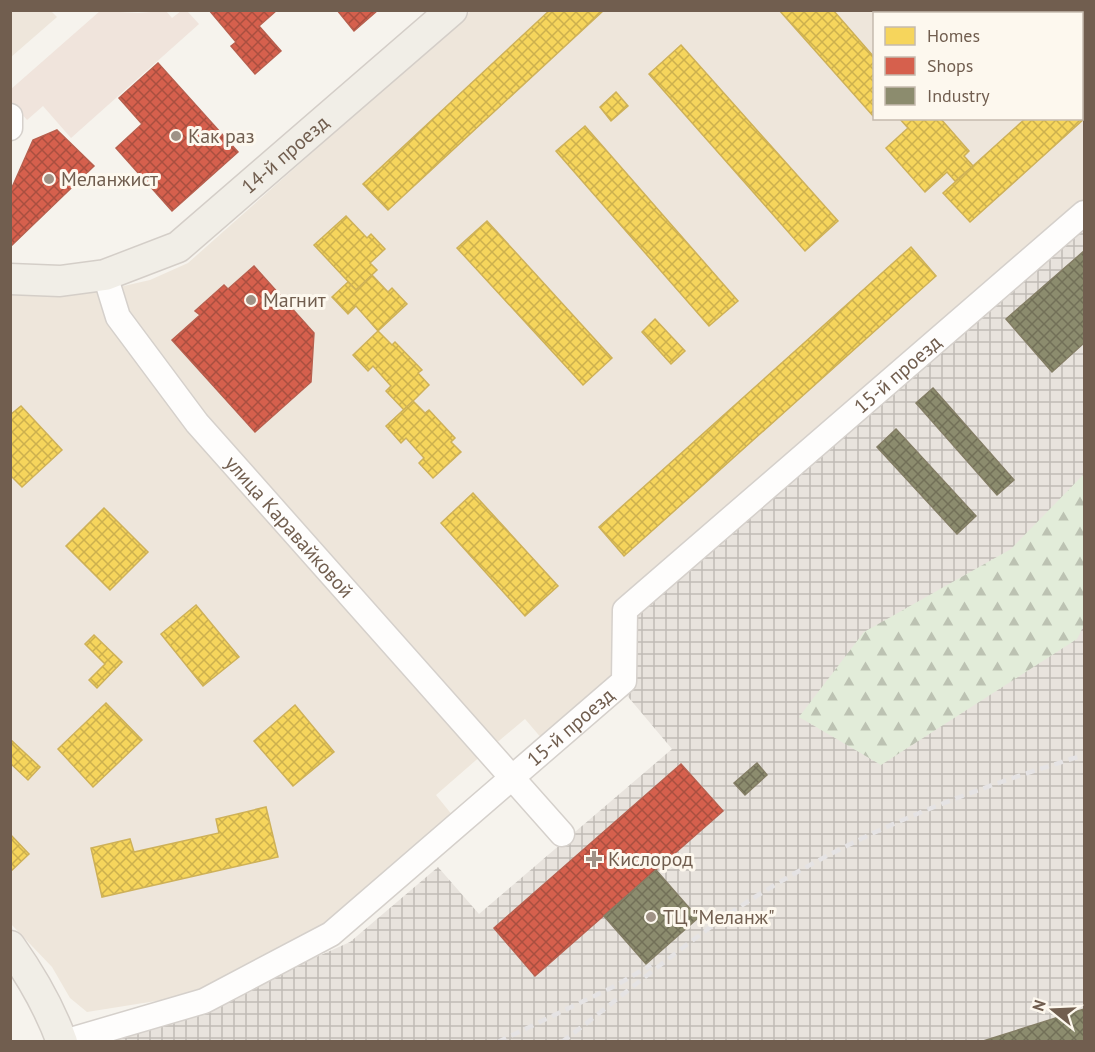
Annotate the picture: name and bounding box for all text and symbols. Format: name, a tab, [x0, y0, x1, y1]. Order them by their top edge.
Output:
legend	[873, 12, 1083, 120]
text: Homes	[927, 24, 980, 47]
text: Shops	[927, 54, 973, 77]
text: Industry	[927, 84, 990, 107]
street label: 14-й проезд	[236, 109, 334, 199]
place label: Как раз	[188, 123, 255, 149]
marker: Как раз	[169, 129, 183, 143]
place label: Меланжист	[61, 166, 158, 192]
marker: Меланжист	[42, 172, 56, 186]
place label: Магнит	[263, 287, 326, 313]
marker: Магнит	[244, 293, 258, 307]
street label: 15-й проезд	[848, 329, 947, 419]
street label: улица Каравайковой	[219, 450, 359, 603]
street label: 15-й проезд	[521, 682, 620, 772]
place label: Кислород	[608, 846, 693, 872]
marker: Кислород	[585, 850, 603, 868]
place label: ТЦ "Меланж"	[663, 904, 775, 930]
marker: ТЦ "Меланж"	[644, 910, 658, 924]
north arrow	[1023, 980, 1083, 1040]
text: N	[1028, 997, 1050, 1013]

